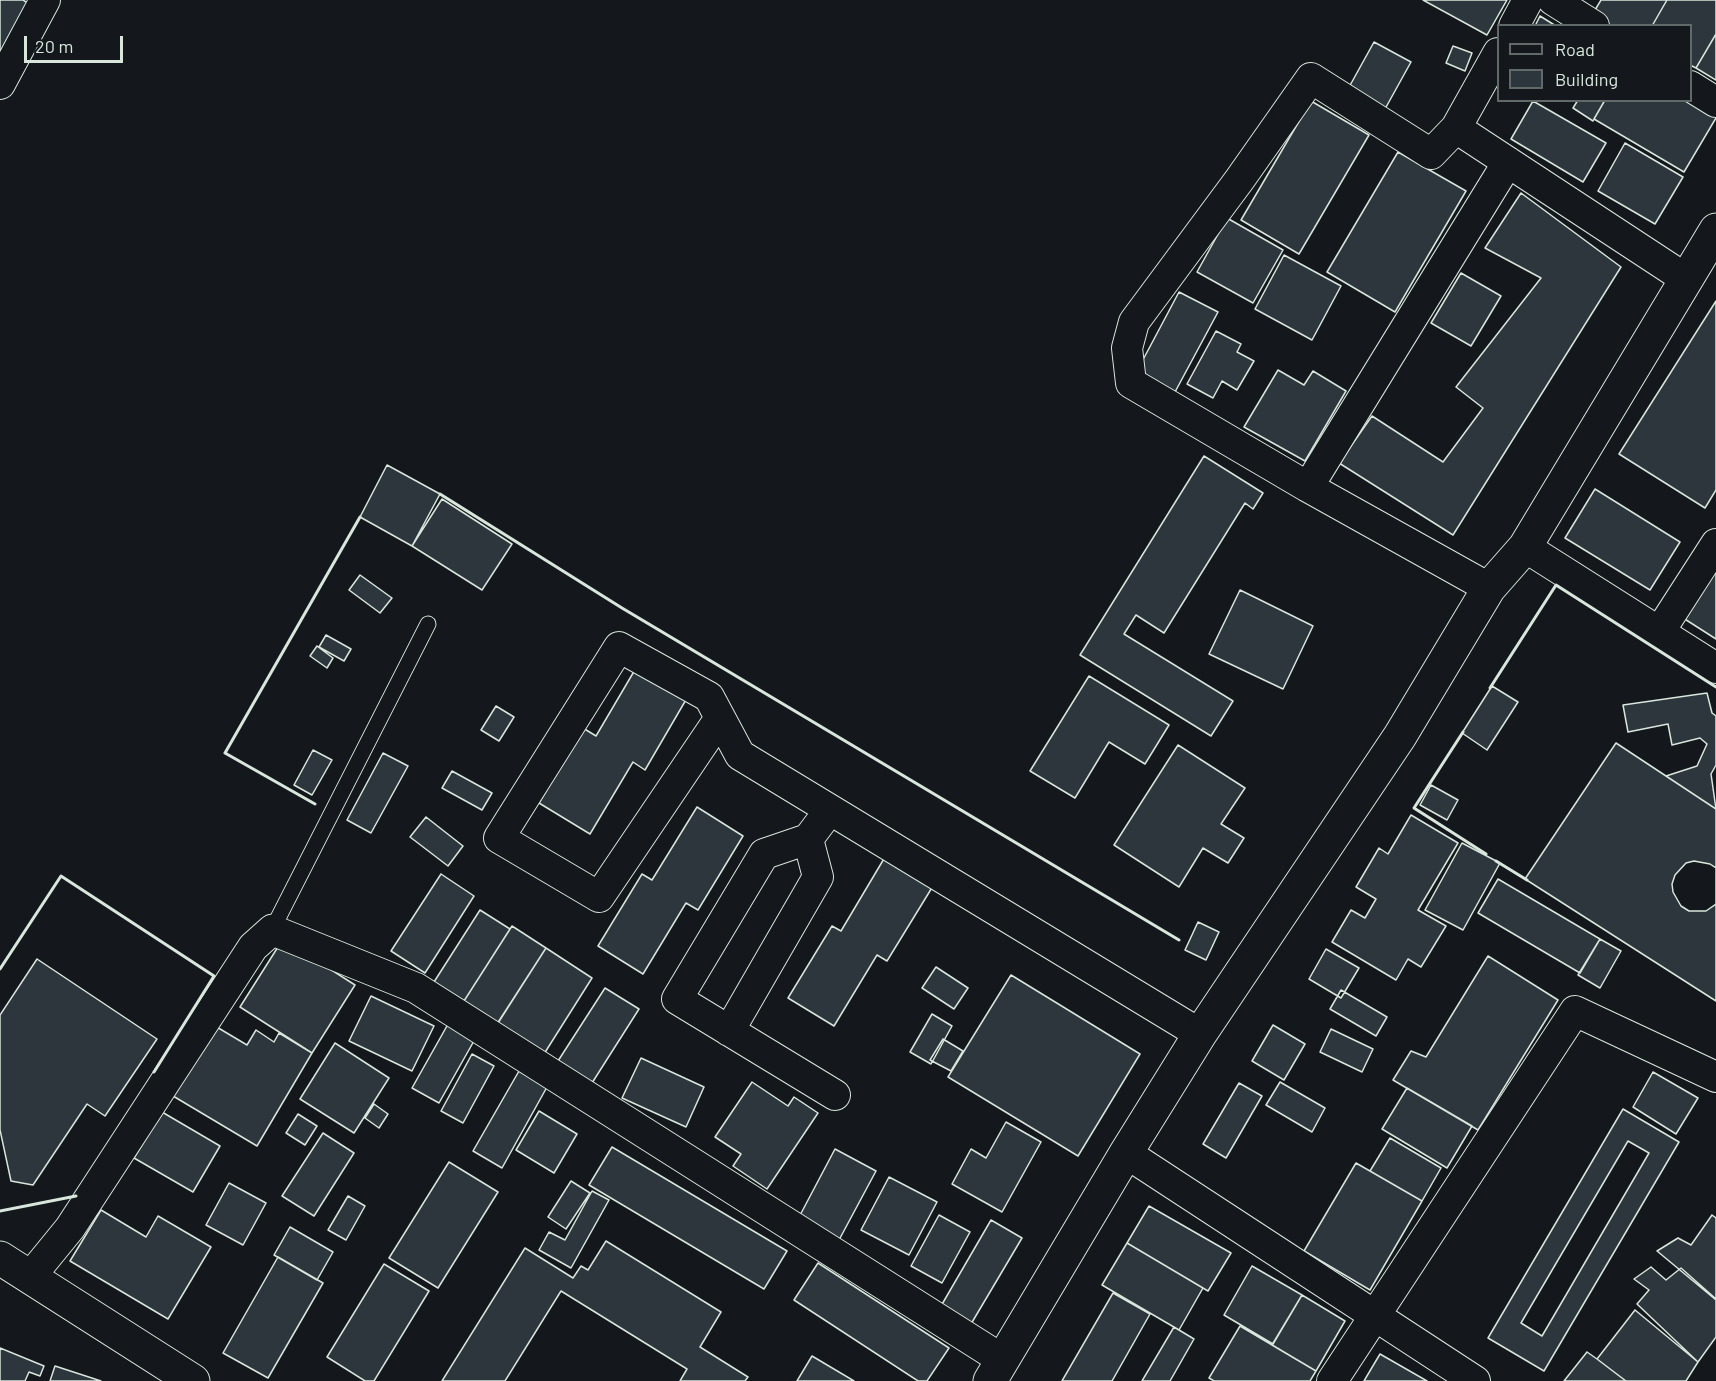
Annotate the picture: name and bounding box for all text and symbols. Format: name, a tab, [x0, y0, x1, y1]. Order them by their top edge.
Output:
scale bar	[27, 24, 126, 62]
legend	[1497, 24, 1692, 102]
text: 20 m	[35, 35, 73, 57]
text: Road	[1555, 38, 1595, 60]
text: Building	[1555, 68, 1618, 90]

